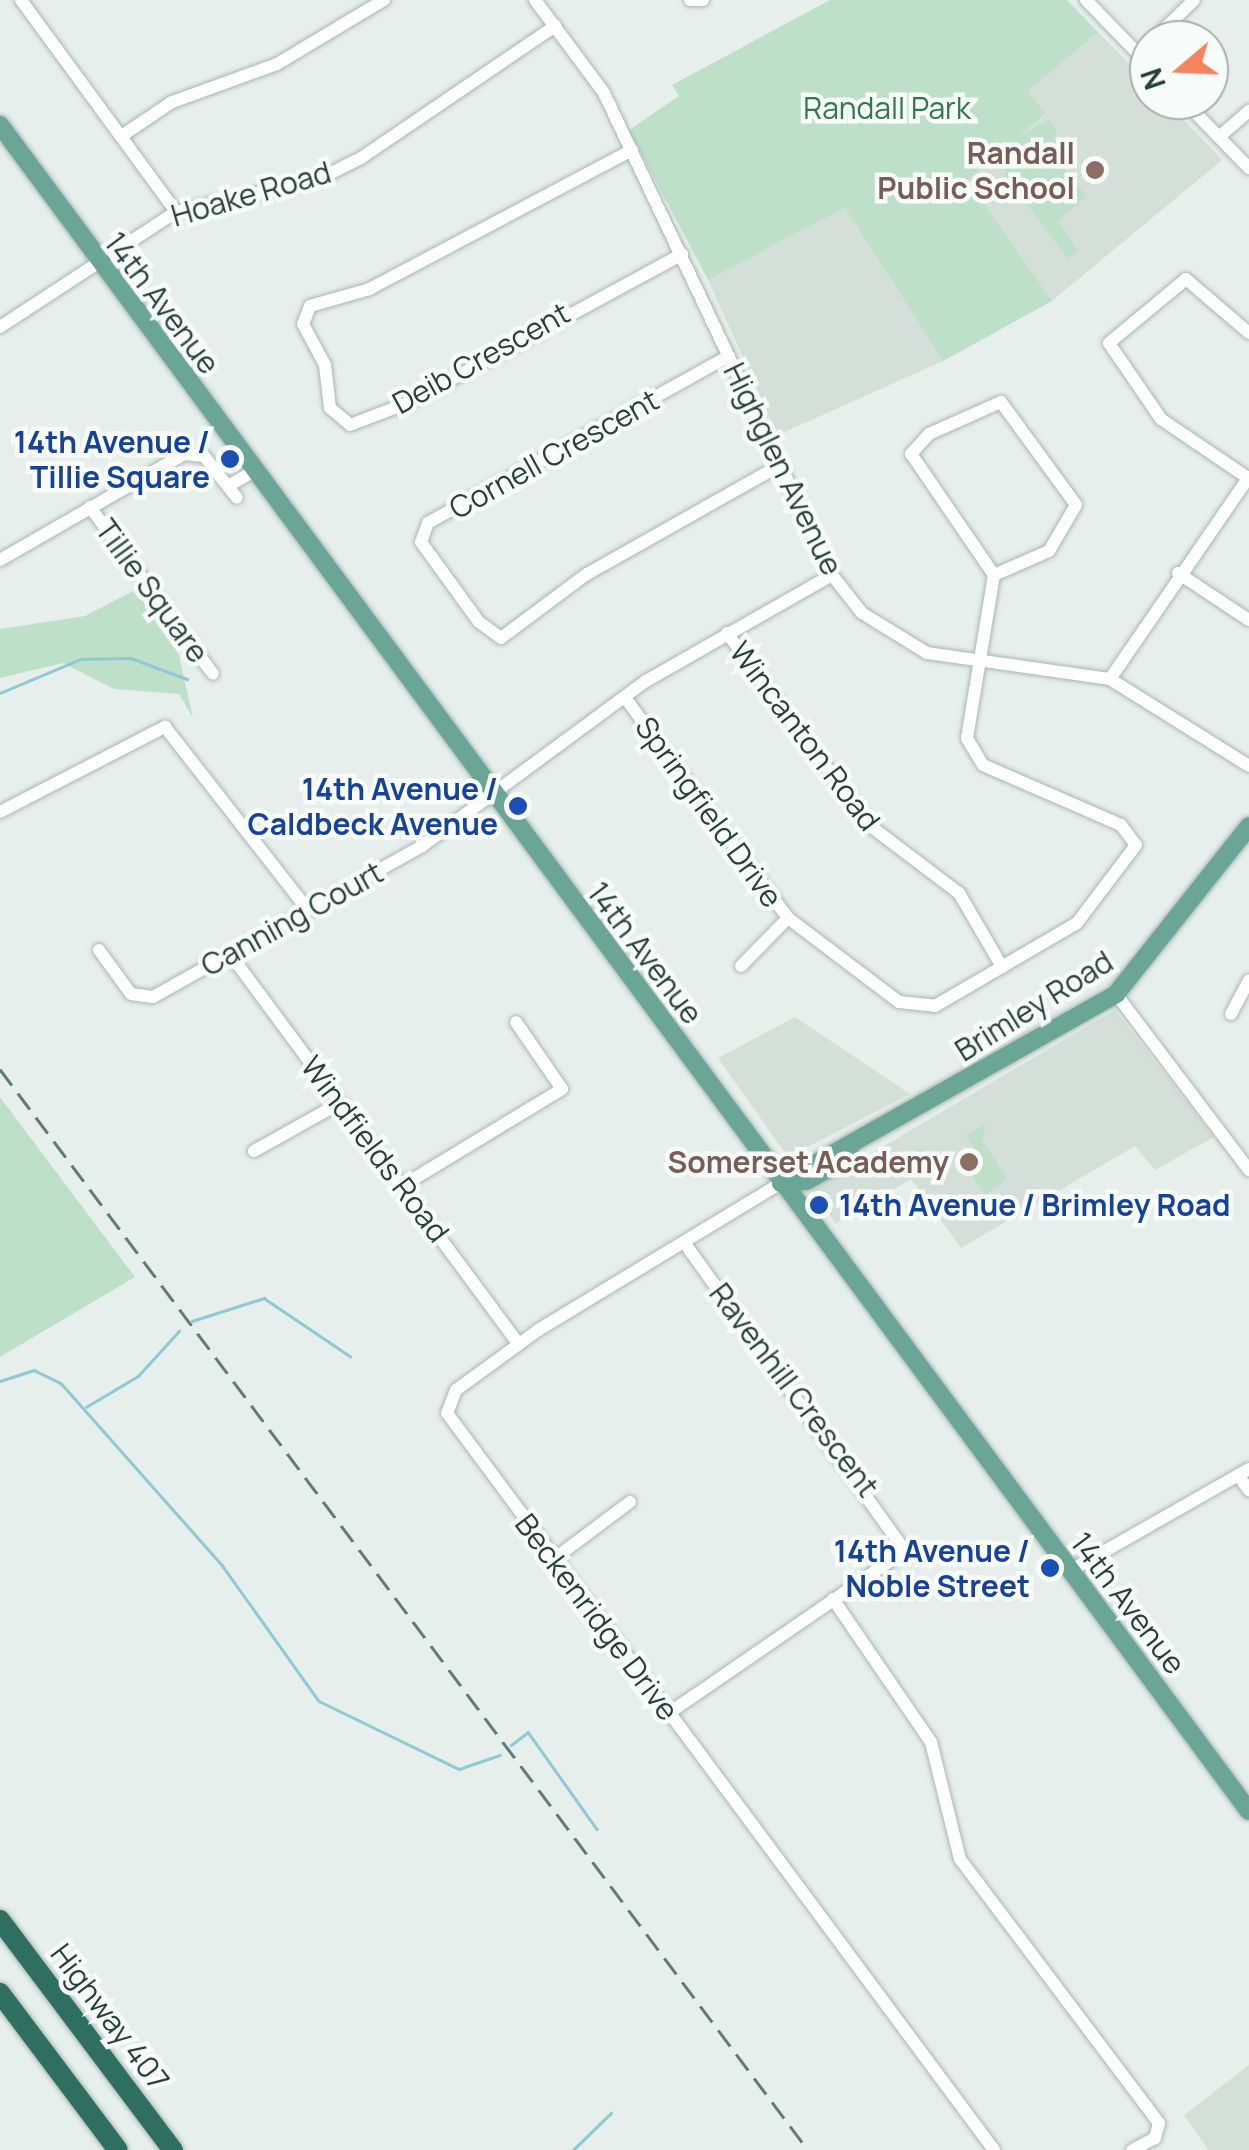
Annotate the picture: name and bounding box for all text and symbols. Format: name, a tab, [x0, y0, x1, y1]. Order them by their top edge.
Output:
north arrow	[1129, 20, 1229, 120]
text: N	[1131, 63, 1174, 95]
park label: Randall Park	[803, 90, 971, 126]
place label: Randall Public School	[877, 135, 1075, 206]
street label: Hoake Road	[167, 154, 335, 234]
marker: Randall Public School	[1084, 159, 1106, 181]
street label: 14th Avenue	[97, 225, 227, 381]
street label: Deib Crescent	[386, 295, 576, 421]
street label: Highglen Avenue	[716, 357, 850, 581]
street label: Cornell Crescent	[443, 382, 665, 526]
place label: 14th Avenue / Tillie Square	[14, 424, 210, 494]
marker: 14th Avenue / Tillie Square	[219, 448, 241, 470]
street label: Tillie Square	[88, 512, 216, 670]
street label: Wincanton Road	[722, 634, 888, 838]
street label: Springfield Drive	[628, 710, 790, 914]
place label: 14th Avenue / Caldbeck Avenue	[248, 771, 498, 842]
marker: 14th Avenue / Caldbeck Avenue	[507, 795, 529, 817]
street label: Canning Court	[195, 854, 389, 984]
street label: 14th Avenue	[580, 875, 710, 1031]
street label: Brimley Road	[949, 943, 1119, 1069]
street label: Windfields Road	[293, 1049, 457, 1249]
place label: Somerset Academy	[668, 1144, 949, 1180]
marker: Somerset Academy	[958, 1151, 980, 1173]
place label: 14th Avenue / Brimley Road	[839, 1187, 1231, 1223]
marker: 14th Avenue / Brimley Road	[808, 1194, 830, 1216]
street label: Ravenhill Crescent	[702, 1276, 886, 1504]
street label: Beckenridge Drive	[508, 1507, 686, 1727]
street label: 14th Avenue	[1063, 1525, 1193, 1681]
place label: 14th Avenue / Noble Street	[834, 1533, 1030, 1604]
marker: 14th Avenue / Noble Street	[1039, 1557, 1061, 1579]
street label: Highway 407	[43, 1937, 177, 2097]

